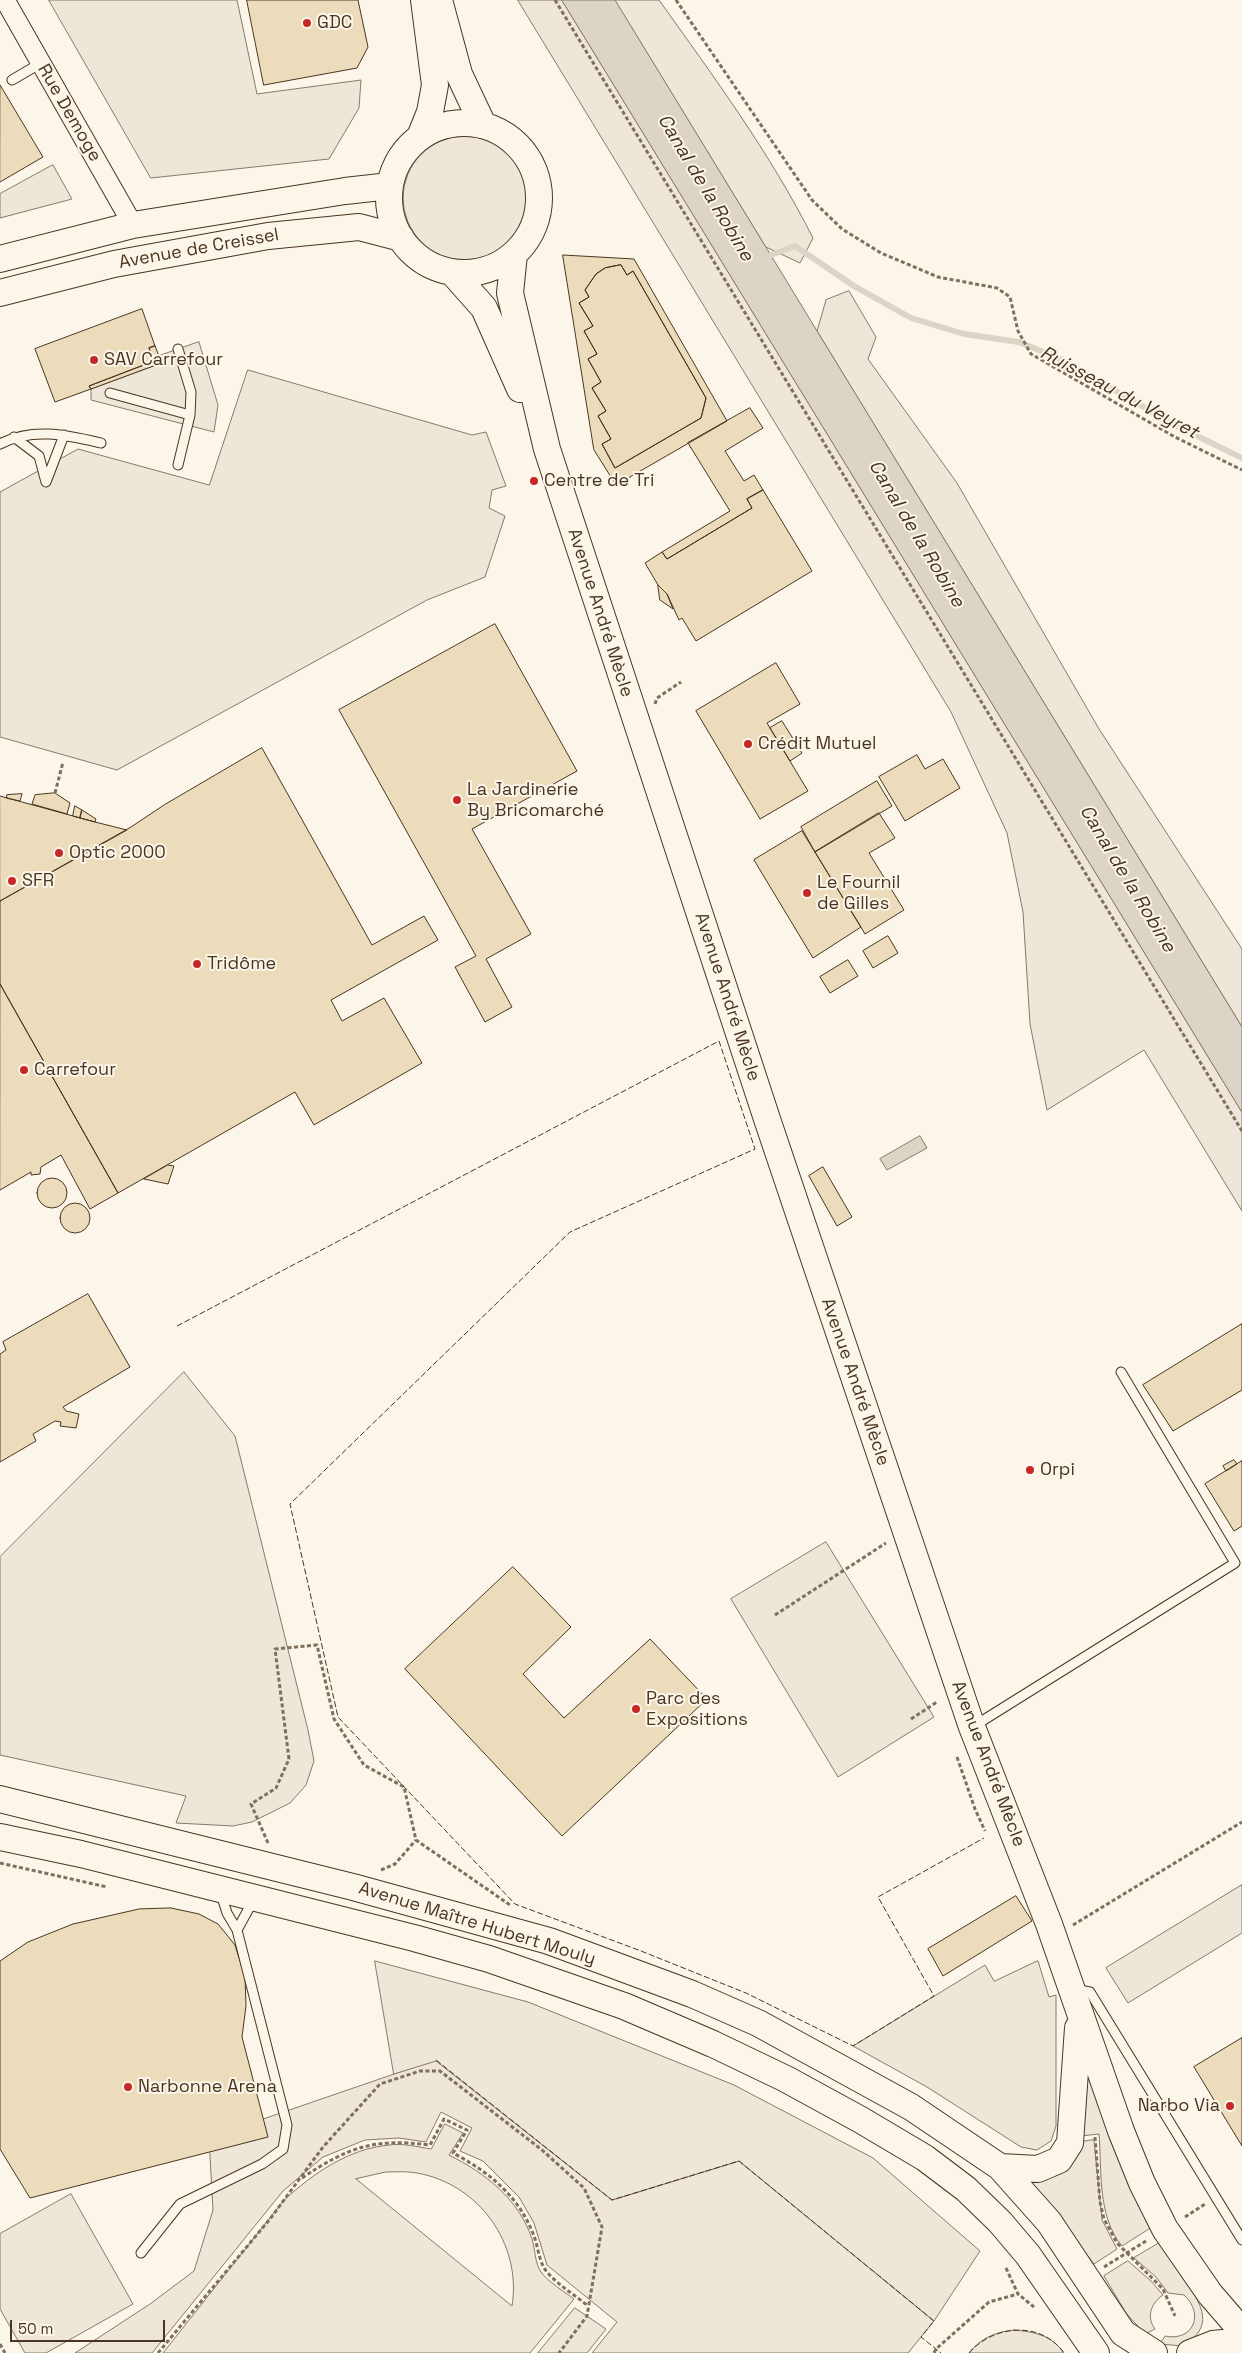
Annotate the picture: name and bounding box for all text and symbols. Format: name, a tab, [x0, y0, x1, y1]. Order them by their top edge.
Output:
place label: GDC	[317, 12, 352, 34]
marker: GDC	[301, 17, 313, 29]
street label: Rue Demoge	[32, 60, 106, 166]
water label: Canal de la Robine	[652, 110, 758, 266]
street label: Avenue de Creissel	[117, 224, 281, 274]
water label: Ruisseau du Veyret	[1036, 342, 1202, 444]
place label: SAV Carrefour	[104, 349, 223, 371]
marker: SAV Carrefour	[88, 354, 100, 366]
water label: Canal de la Robine	[863, 456, 969, 612]
place label: Centre de Tri	[544, 470, 654, 492]
marker: Centre de Tri	[528, 475, 540, 487]
street label: Avenue André Mècle	[563, 526, 637, 700]
place label: Crédit Mutuel	[758, 733, 877, 755]
marker: Crédit Mutuel	[742, 738, 754, 750]
place label: La Jardinerie By Bricomarché	[467, 779, 604, 822]
marker: La Jardinerie By Bricomarché	[451, 794, 463, 806]
water label: Canal de la Robine	[1074, 801, 1180, 957]
place label: Optic 2000	[69, 842, 166, 864]
marker: Optic 2000	[53, 847, 65, 859]
place label: SFR	[22, 870, 54, 892]
place label: Le Fournil de Gilles	[817, 872, 900, 914]
marker: SFR	[6, 875, 18, 887]
marker: Le Fournil de Gilles	[801, 887, 813, 899]
street label: Avenue André Mècle	[690, 910, 764, 1084]
place label: Tridôme	[207, 953, 276, 975]
marker: Tridôme	[191, 958, 203, 970]
place label: Carrefour	[34, 1059, 116, 1081]
marker: Carrefour	[18, 1064, 30, 1076]
street label: Avenue André Mècle	[816, 1295, 894, 1469]
place label: Orpi	[1040, 1459, 1075, 1481]
marker: Orpi	[1024, 1464, 1036, 1476]
street label: Avenue André Mècle	[946, 1678, 1030, 1850]
place label: Parc des Expositions	[646, 1688, 748, 1730]
marker: Parc des Expositions	[630, 1703, 642, 1715]
street label: Avenue Maître Hubert Mouly	[356, 1878, 598, 1970]
place label: Narbonne Arena	[138, 2076, 277, 2098]
marker: Narbonne Arena	[122, 2081, 134, 2093]
place label: Narbo Via	[1138, 2095, 1220, 2117]
marker: Narbo Via	[1224, 2100, 1236, 2112]
scale bar	[12, 2310, 168, 2342]
text: 50 m	[18, 2319, 53, 2338]

